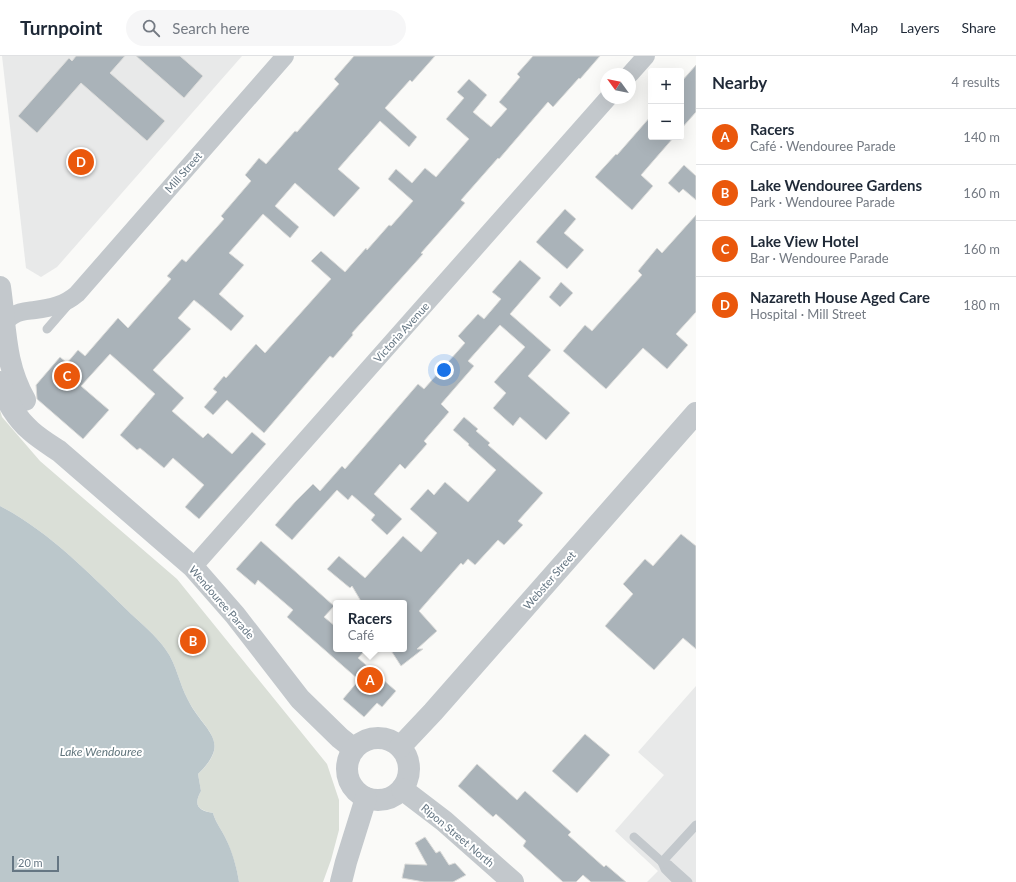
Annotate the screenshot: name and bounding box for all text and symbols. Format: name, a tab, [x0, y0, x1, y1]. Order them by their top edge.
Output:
search box	[126, 10, 406, 46]
text: Turnpoint	[20, 16, 102, 39]
icon: search	[140, 17, 162, 39]
text: Search here	[172, 19, 250, 37]
text: Map	[850, 19, 878, 36]
text: Layers	[900, 19, 940, 36]
text: Share	[962, 19, 996, 36]
north arrow	[600, 68, 636, 104]
map controls	[648, 68, 684, 140]
button: +	[648, 68, 684, 104]
text: Nearby	[712, 72, 767, 93]
text: 4 results	[952, 74, 1000, 90]
button: −	[648, 104, 684, 140]
text: Racers	[750, 120, 794, 138]
text: A	[720, 129, 730, 145]
text: 140 m	[963, 129, 1000, 145]
text: Café · Wendouree Parade	[750, 138, 896, 154]
pin: D	[68, 147, 94, 177]
street label: Mill Street	[162, 149, 204, 195]
text: Lake Wendouree Gardens	[750, 176, 922, 194]
text: B	[721, 185, 729, 201]
text: 160 m	[963, 185, 1000, 201]
text: Park · Wendouree Parade	[750, 194, 895, 210]
text: Lake View Hotel	[750, 232, 859, 250]
text: C	[721, 241, 729, 257]
text: 160 m	[963, 241, 1000, 257]
text: Bar · Wendouree Parade	[750, 250, 889, 266]
text: Nazareth House Aged Care	[750, 288, 930, 306]
text: D	[720, 297, 730, 313]
text: 180 m	[963, 297, 1000, 313]
street label: Victoria Avenue	[371, 299, 432, 365]
text: Hospital · Mill Street	[750, 306, 866, 322]
your location	[434, 360, 454, 380]
pin: C	[54, 361, 80, 391]
street label: Webster Street	[520, 548, 578, 612]
street label: Wendouree Parade	[187, 563, 257, 641]
popup	[333, 600, 407, 652]
text: Racers	[348, 609, 392, 627]
pin: B	[180, 626, 206, 656]
text: Café	[348, 627, 374, 643]
pin: A	[357, 665, 383, 695]
water label: Lake Wendouree	[60, 744, 143, 759]
street label: Ripon Street North	[419, 801, 497, 869]
scale bar	[12, 854, 59, 873]
text: 20 m	[18, 856, 43, 869]

